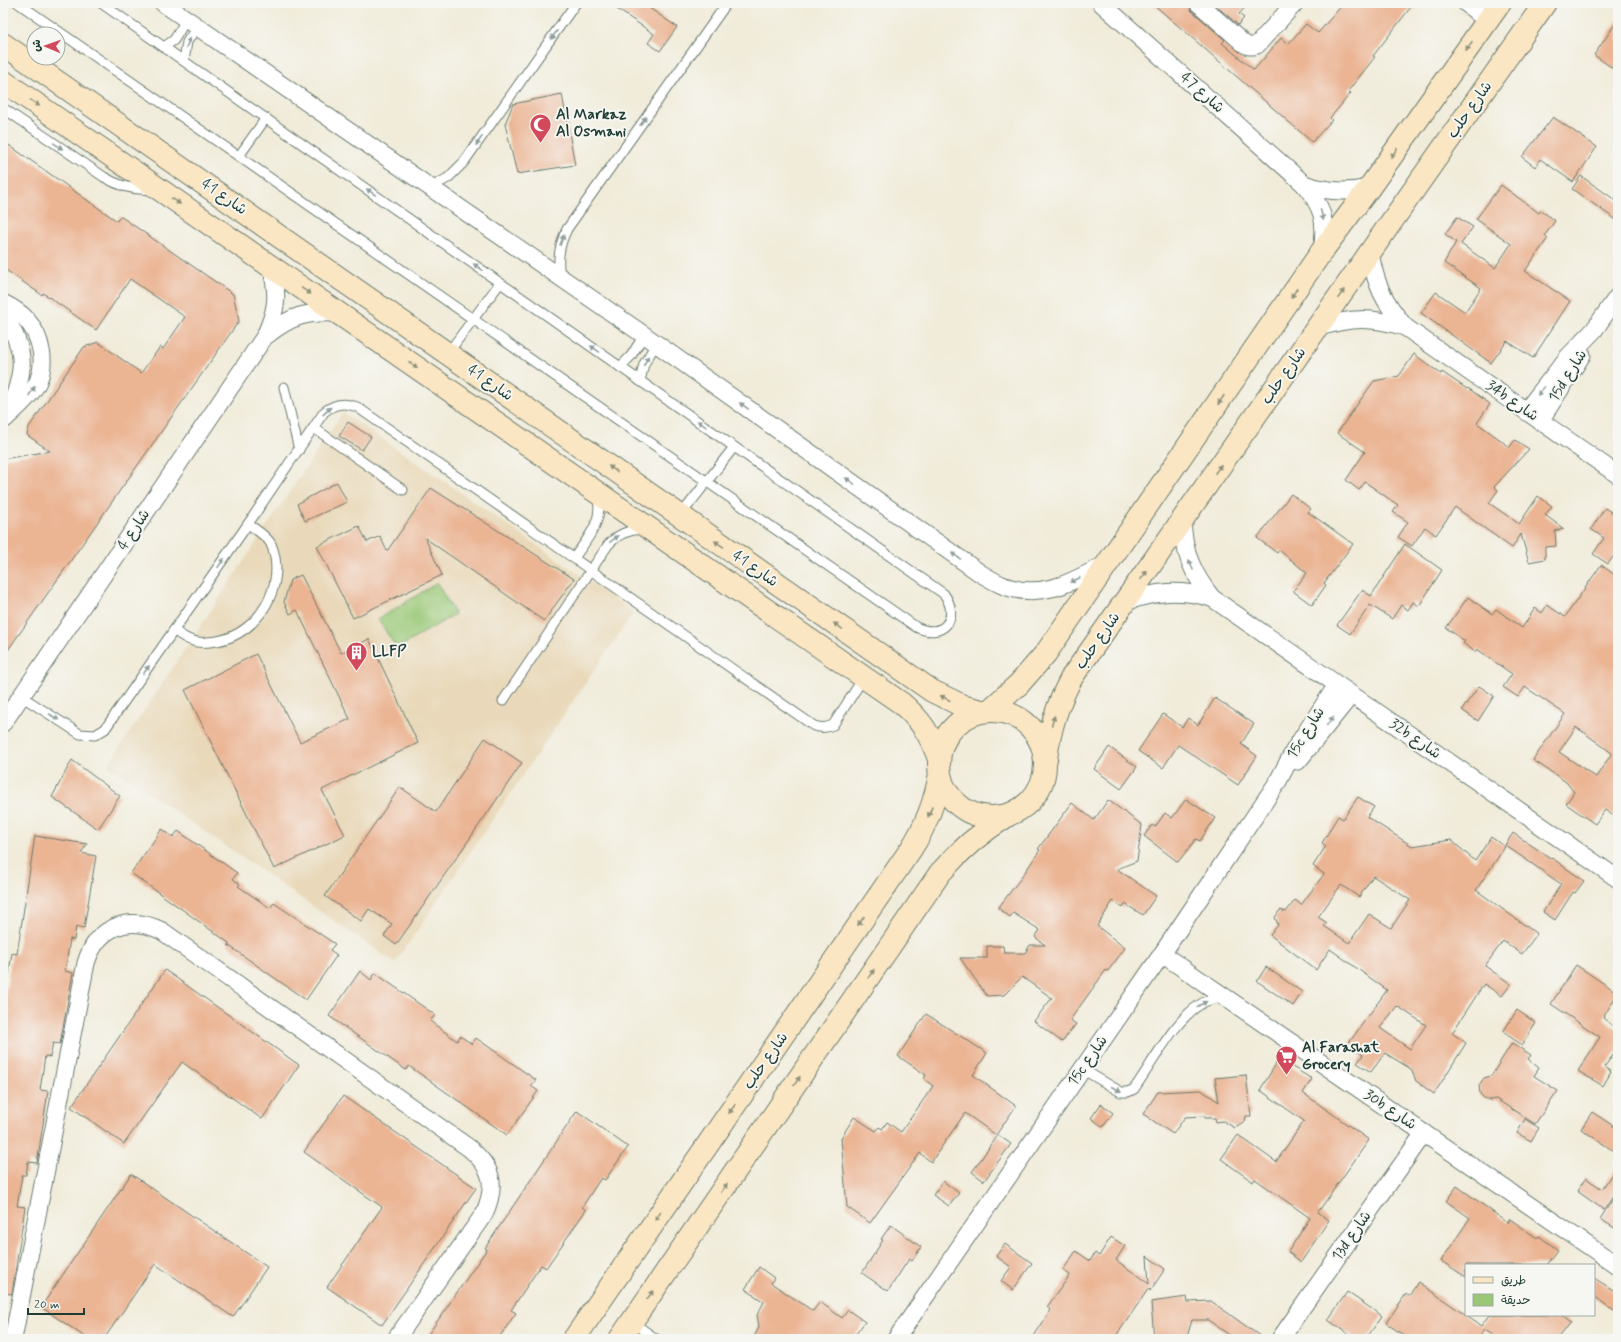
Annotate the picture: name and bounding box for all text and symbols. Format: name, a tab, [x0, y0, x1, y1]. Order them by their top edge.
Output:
north arrow	[26, 26, 66, 66]
one-way arrow	[550, 30, 558, 40]
one-way arrow	[185, 37, 191, 49]
text: ش	[30, 39, 44, 52]
one-way arrow	[1465, 41, 1473, 52]
street label: شارع 47	[1176, 68, 1228, 118]
street label: شارع حلب	[1443, 77, 1497, 143]
one-way arrow	[30, 99, 40, 107]
place label: Al Markaz Al Osmani	[556, 105, 627, 142]
mosque icon: Al Markaz Al Osmani	[527, 111, 553, 144]
one-way arrow	[639, 116, 647, 126]
one-way arrow	[475, 136, 483, 146]
one-way arrow	[53, 142, 64, 150]
one-way arrow	[1390, 147, 1398, 158]
street label: شارع 41	[197, 174, 251, 220]
one-way arrow	[366, 188, 376, 196]
one-way arrow	[171, 197, 182, 205]
one-way arrow	[1319, 210, 1325, 222]
one-way arrow	[560, 233, 566, 245]
one-way arrow	[472, 263, 483, 271]
one-way arrow	[301, 287, 311, 295]
one-way arrow	[1290, 287, 1298, 298]
one-way arrow	[1337, 288, 1345, 299]
street label: شارع حلب	[1257, 343, 1311, 409]
one-way arrow	[590, 345, 601, 353]
street label: 15d شارع	[1544, 346, 1592, 406]
one-way arrow	[642, 356, 649, 367]
street label: شارع 41	[463, 360, 517, 406]
one-way arrow	[408, 361, 418, 369]
street label: 34b شارع	[1482, 376, 1542, 426]
one-way arrow	[28, 386, 36, 396]
one-way arrow	[1537, 386, 1546, 397]
one-way arrow	[1217, 395, 1225, 405]
one-way arrow	[739, 402, 749, 410]
one-way arrow	[322, 406, 332, 415]
one-way arrow	[697, 420, 707, 428]
one-way arrow	[1214, 464, 1222, 474]
one-way arrow	[608, 465, 618, 473]
one-way arrow	[845, 477, 856, 485]
street label: شارع 4	[113, 506, 155, 554]
one-way arrow	[609, 535, 620, 543]
one-way arrow	[714, 540, 725, 548]
street label: شارع 41	[728, 546, 782, 592]
one-way arrow	[951, 552, 962, 560]
one-way arrow	[217, 558, 225, 568]
one-way arrow	[1188, 559, 1194, 571]
one-way arrow	[1140, 570, 1148, 581]
one-way arrow	[1070, 577, 1081, 583]
street label: شارع حلب	[1071, 608, 1125, 674]
one-way arrow	[832, 622, 843, 630]
building icon: LLFP	[343, 639, 369, 672]
place label: LLFP	[372, 642, 407, 662]
one-way arrow	[142, 664, 150, 675]
one-way arrow	[940, 695, 951, 701]
street label: 15c شارع	[1282, 703, 1330, 763]
one-way arrow	[49, 713, 59, 721]
one-way arrow	[1050, 714, 1056, 726]
street label: 32b شارع	[1385, 714, 1445, 764]
one-way arrow	[1326, 716, 1334, 727]
one-way arrow	[927, 806, 933, 818]
one-way arrow	[857, 916, 865, 927]
one-way arrow	[867, 968, 875, 979]
one-way arrow	[1197, 1000, 1208, 1007]
street label: شارع حلب	[739, 1028, 793, 1094]
street label: 15c شارع	[1063, 1032, 1113, 1090]
place label: Al Farashat Grocery	[1302, 1038, 1381, 1075]
supermarket icon: Al Farashat Grocery	[1274, 1044, 1300, 1077]
one-way arrow	[793, 1076, 801, 1086]
street label: 30b شارع	[1360, 1085, 1420, 1135]
one-way arrow	[1110, 1086, 1122, 1092]
one-way arrow	[728, 1104, 736, 1114]
one-way arrow	[720, 1183, 728, 1193]
street label: 13d شارع	[1328, 1207, 1376, 1265]
one-way arrow	[654, 1211, 662, 1222]
legend	[1465, 1264, 1595, 1316]
text: طريق	[1501, 1273, 1526, 1289]
scale bar	[28, 1290, 84, 1316]
one-way arrow	[646, 1290, 654, 1301]
text: حديقة	[1501, 1293, 1530, 1309]
text: 20 m	[34, 1297, 60, 1313]

